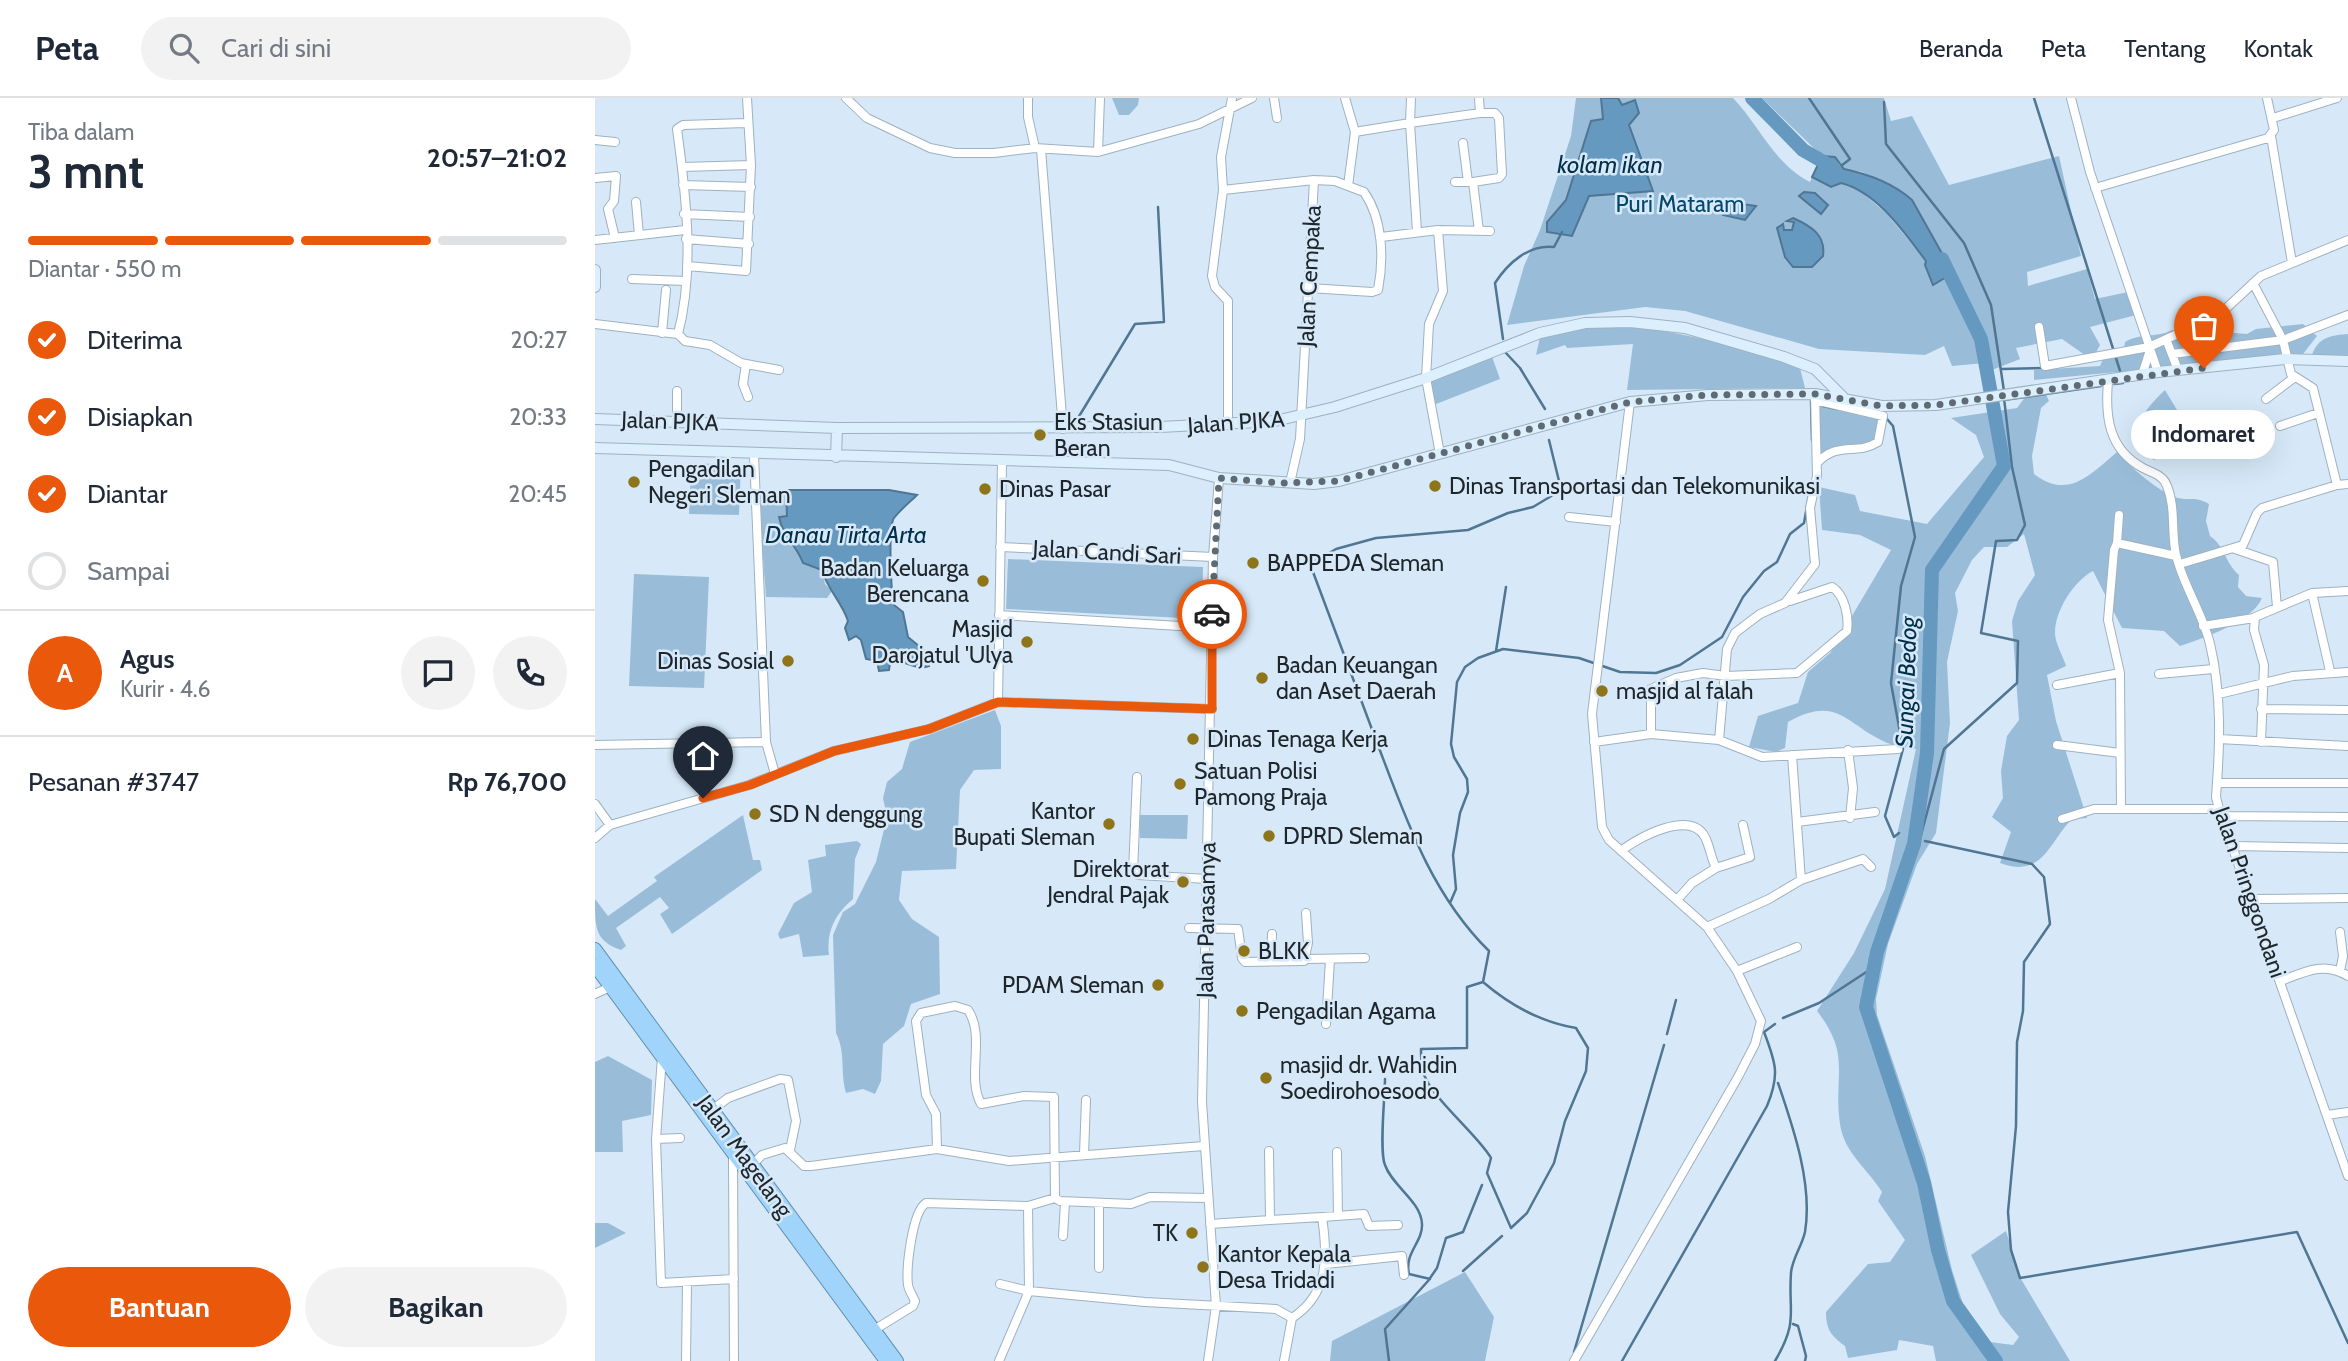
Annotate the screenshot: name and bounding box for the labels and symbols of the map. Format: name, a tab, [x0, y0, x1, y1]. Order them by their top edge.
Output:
water label: kolam ikan	[1557, 150, 1663, 179]
park label: Puri Mataram	[1616, 190, 1744, 218]
street label: Jalan Cempaka	[1291, 204, 1327, 349]
pin	[2174, 296, 2234, 368]
street label: Jalan PJKA	[620, 405, 719, 437]
street label: Jalan PJKA	[1185, 405, 1286, 439]
place label: Eks Stasiun Beran	[1054, 408, 1163, 462]
callout: Indomaret	[2132, 410, 2276, 459]
marker: Eks Stasiun Beran	[1032, 427, 1048, 443]
place label: Pengadilan Negeri Sleman	[648, 455, 791, 509]
place label: Dinas Transportasi dan Telekomunikasi	[1449, 472, 1820, 500]
marker: Pengadilan Negeri Sleman	[626, 474, 642, 490]
place label: Dinas Pasar	[999, 475, 1111, 503]
marker: Dinas Transportasi dan Telekomunikasi	[1427, 478, 1443, 494]
marker: Dinas Pasar	[977, 481, 993, 497]
water label: Danau Tirta Arta	[765, 520, 927, 549]
street label: Jalan Candi Sari	[1031, 534, 1182, 570]
place label: BAPPEDA Sleman	[1267, 549, 1444, 577]
place label: Badan Keluarga Berencana	[820, 554, 969, 608]
marker: BAPPEDA Sleman	[1245, 555, 1261, 571]
marker: Badan Keluarga Berencana	[975, 573, 991, 589]
courier	[1177, 579, 1247, 649]
place label: Masjid Darojatul 'Ulya	[872, 615, 1013, 669]
water label: Sungai Bedog	[1889, 615, 1923, 748]
marker: Masjid Darojatul 'Ulya	[1019, 634, 1035, 650]
place label: Dinas Sosial	[657, 647, 775, 675]
place label: Badan Keuangan dan Aset Daerah	[1276, 651, 1438, 705]
marker: Dinas Sosial	[780, 653, 796, 669]
marker: Badan Keuangan dan Aset Daerah	[1254, 670, 1270, 686]
place label: masjid al falah	[1616, 677, 1754, 705]
marker: masjid al falah	[1594, 683, 1610, 699]
place label: Dinas Tenaga Kerja	[1207, 725, 1388, 753]
pin	[673, 726, 733, 798]
marker: Dinas Tenaga Kerja	[1185, 731, 1201, 747]
place label: Satuan Polisi Pamong Praja	[1194, 757, 1327, 811]
marker: Satuan Polisi Pamong Praja	[1172, 776, 1188, 792]
place label: Kantor Bupati Sleman	[953, 797, 1096, 851]
place label: SD N denggung	[769, 800, 923, 828]
street label: Jalan Pringgondani	[2207, 802, 2292, 981]
marker: SD N denggung	[747, 806, 763, 822]
marker: Kantor Bupati Sleman	[1101, 816, 1117, 832]
place label: DPRD Sleman	[1283, 822, 1423, 850]
marker: DPRD Sleman	[1261, 828, 1277, 844]
street label: Jalan Parasamya	[1191, 842, 1221, 999]
place label: Direktorat Jendral Pajak	[1046, 855, 1170, 909]
marker: Direktorat Jendral Pajak	[1175, 874, 1191, 890]
place label: BLKK	[1258, 937, 1309, 965]
marker: BLKK	[1236, 943, 1252, 959]
place label: PDAM Sleman	[1002, 971, 1144, 999]
marker: PDAM Sleman	[1150, 977, 1166, 993]
place label: Pengadilan Agama	[1256, 997, 1436, 1025]
marker: Pengadilan Agama	[1234, 1003, 1250, 1019]
place label: masjid dr. Wahidin Soedirohoesodo	[1280, 1051, 1457, 1105]
marker: masjid dr. Wahidin Soedirohoesodo	[1258, 1070, 1274, 1086]
street label: Jalan Magelang	[691, 1088, 799, 1223]
place label: TK	[1153, 1219, 1178, 1247]
marker: TK	[1184, 1225, 1200, 1241]
place label: Kantor Kepala Desa Tridadi	[1217, 1240, 1351, 1294]
marker: Kantor Kepala Desa Tridadi	[1195, 1259, 1211, 1275]

